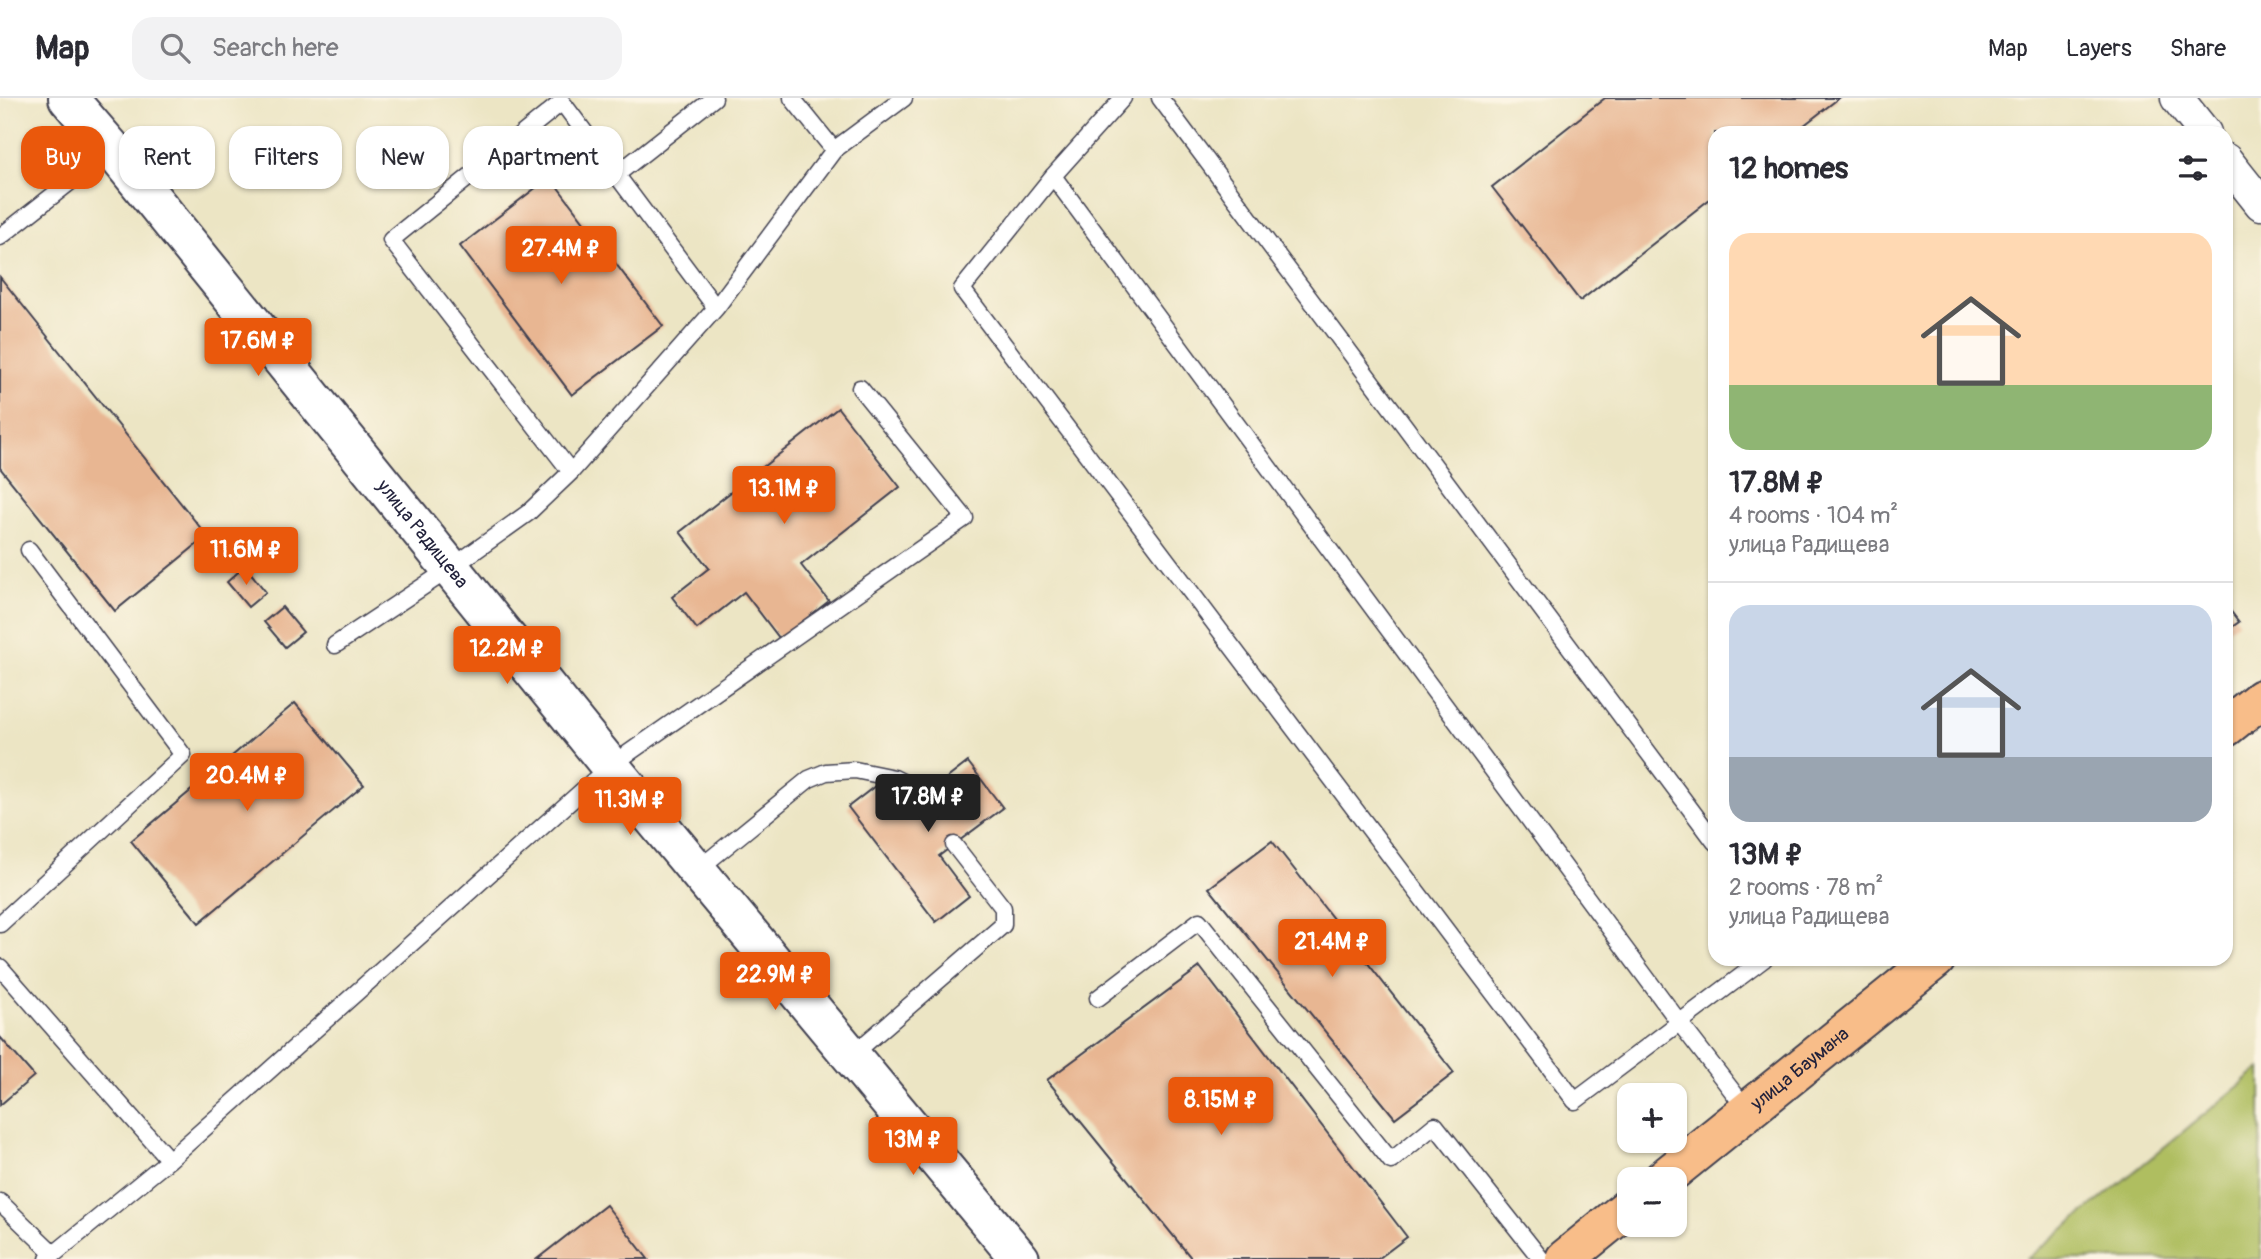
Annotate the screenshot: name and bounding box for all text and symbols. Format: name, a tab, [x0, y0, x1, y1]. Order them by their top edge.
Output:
search box	[132, 17, 622, 80]
text: Map	[35, 28, 90, 69]
icon: search	[156, 29, 194, 67]
text: Search here	[212, 32, 339, 64]
text: Map	[1988, 34, 2028, 63]
text: Layers	[2066, 34, 2132, 63]
text: Share	[2170, 34, 2226, 63]
chip: Buy	[21, 126, 105, 189]
chip: Rent	[119, 126, 215, 189]
chip: Filters	[229, 126, 342, 189]
chip: New	[356, 126, 449, 189]
chip: Apartment	[463, 126, 623, 189]
icon: filters	[2174, 149, 2212, 187]
text: 12 homes	[1729, 150, 1848, 187]
pin: 27.4M ₽	[496, 226, 626, 286]
text: 27.4M ₽	[522, 234, 600, 263]
icon: home	[1908, 278, 2034, 404]
pin: 17.6M ₽	[193, 318, 323, 378]
text: 17.6M ₽	[221, 326, 295, 355]
text: 17.8M ₽	[1729, 464, 1824, 501]
pin: 13.1M ₽	[719, 466, 849, 526]
street label: улица Радищева	[371, 474, 474, 593]
text: 13.1M ₽	[748, 474, 820, 503]
text: 4 rooms · 104 m²	[1729, 501, 1898, 530]
pin: 11.6M ₽	[181, 528, 311, 587]
text: улица Радищева	[1729, 530, 1889, 559]
text: 11.6M ₽	[210, 535, 282, 564]
pin: 12.2M ₽	[442, 626, 572, 686]
text: 12.2M ₽	[469, 634, 545, 663]
icon: home	[1908, 650, 2034, 776]
pin: 20.4M ₽	[182, 754, 312, 813]
text: 20.4M ₽	[206, 761, 288, 790]
pin: 17.8M ₽	[863, 774, 993, 834]
pin: 11.3M ₽	[565, 778, 695, 837]
text: 17.8M ₽	[891, 782, 965, 811]
text: 11.3M ₽	[594, 785, 666, 814]
text: 13M ₽	[1729, 836, 1804, 873]
text: 2 rooms · 78 m²	[1729, 873, 1883, 902]
text: улица Радищева	[1729, 902, 1889, 931]
pin: 21.4M ₽	[1267, 920, 1397, 979]
text: 21.4M ₽	[1294, 927, 1370, 956]
pin: 22.9M ₽	[710, 953, 840, 1012]
text: 22.9M ₽	[736, 960, 814, 989]
street label: улица Баумана	[1745, 1022, 1854, 1116]
pin: 8.15M ₽	[1156, 1077, 1286, 1137]
map controls	[1617, 1083, 1687, 1237]
button: +	[1617, 1083, 1687, 1153]
text: 8.15M ₽	[1184, 1085, 1258, 1114]
pin: 13M ₽	[864, 1118, 962, 1177]
text: 13M ₽	[884, 1125, 942, 1154]
button: −	[1617, 1167, 1687, 1237]

